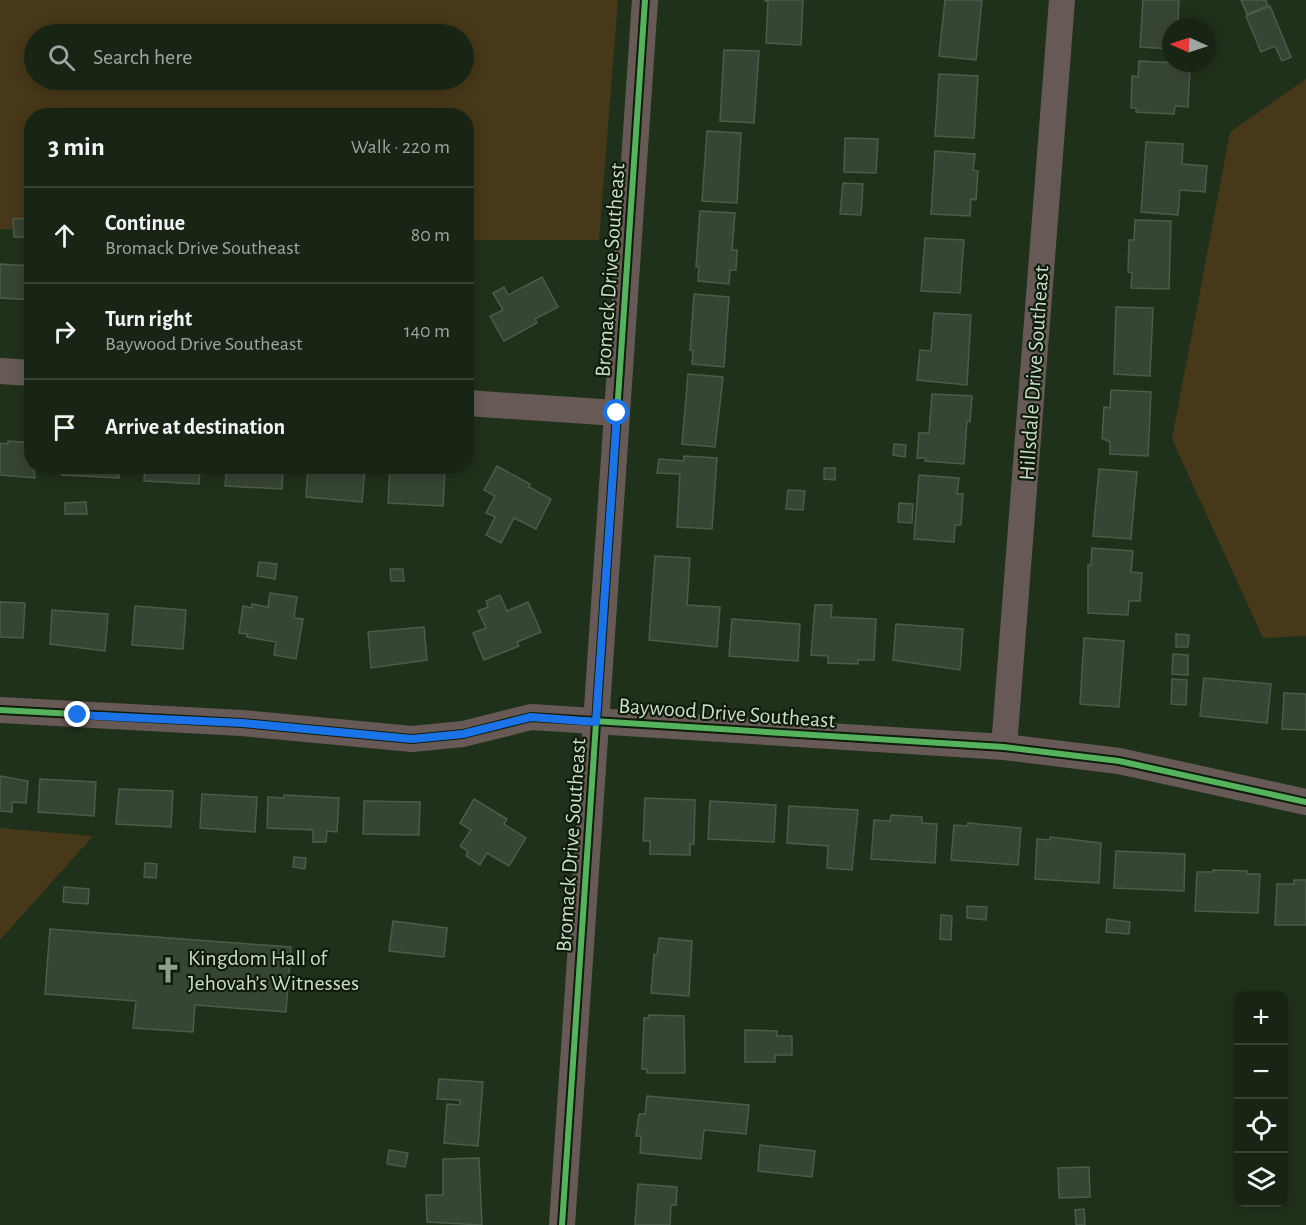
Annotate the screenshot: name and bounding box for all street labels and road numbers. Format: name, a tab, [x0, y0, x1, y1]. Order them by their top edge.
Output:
street label: Bromack Drive Southeast	[592, 162, 628, 378]
street label: Hillsdale Drive Southeast	[1016, 265, 1052, 481]
street label: Baywood Drive Southeast	[618, 694, 836, 732]
street label: Bromack Drive Southeast	[553, 737, 589, 953]

